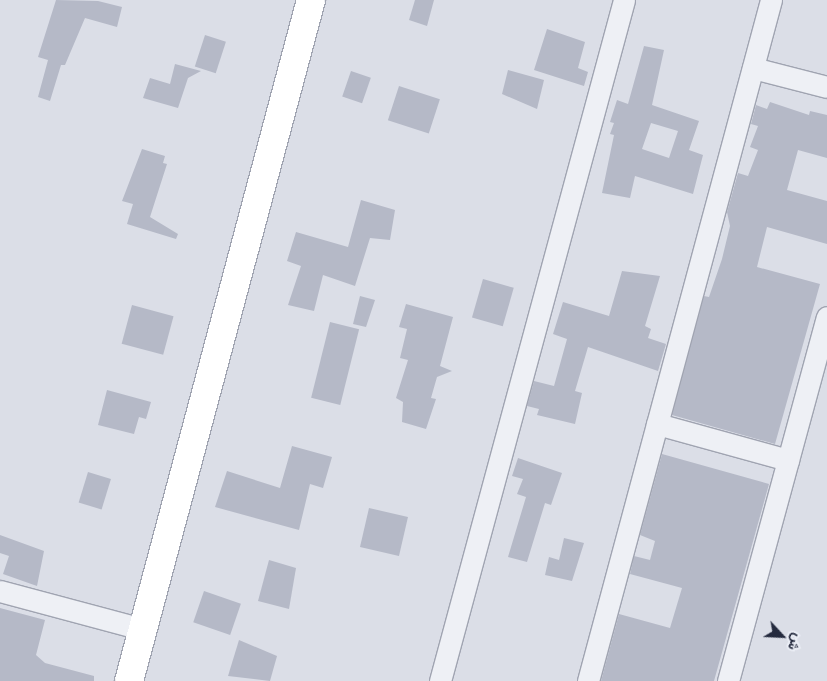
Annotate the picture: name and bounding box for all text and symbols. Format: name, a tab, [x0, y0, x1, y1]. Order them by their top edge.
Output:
north arrow	[757, 611, 807, 661]
text: ش	[784, 631, 807, 654]

